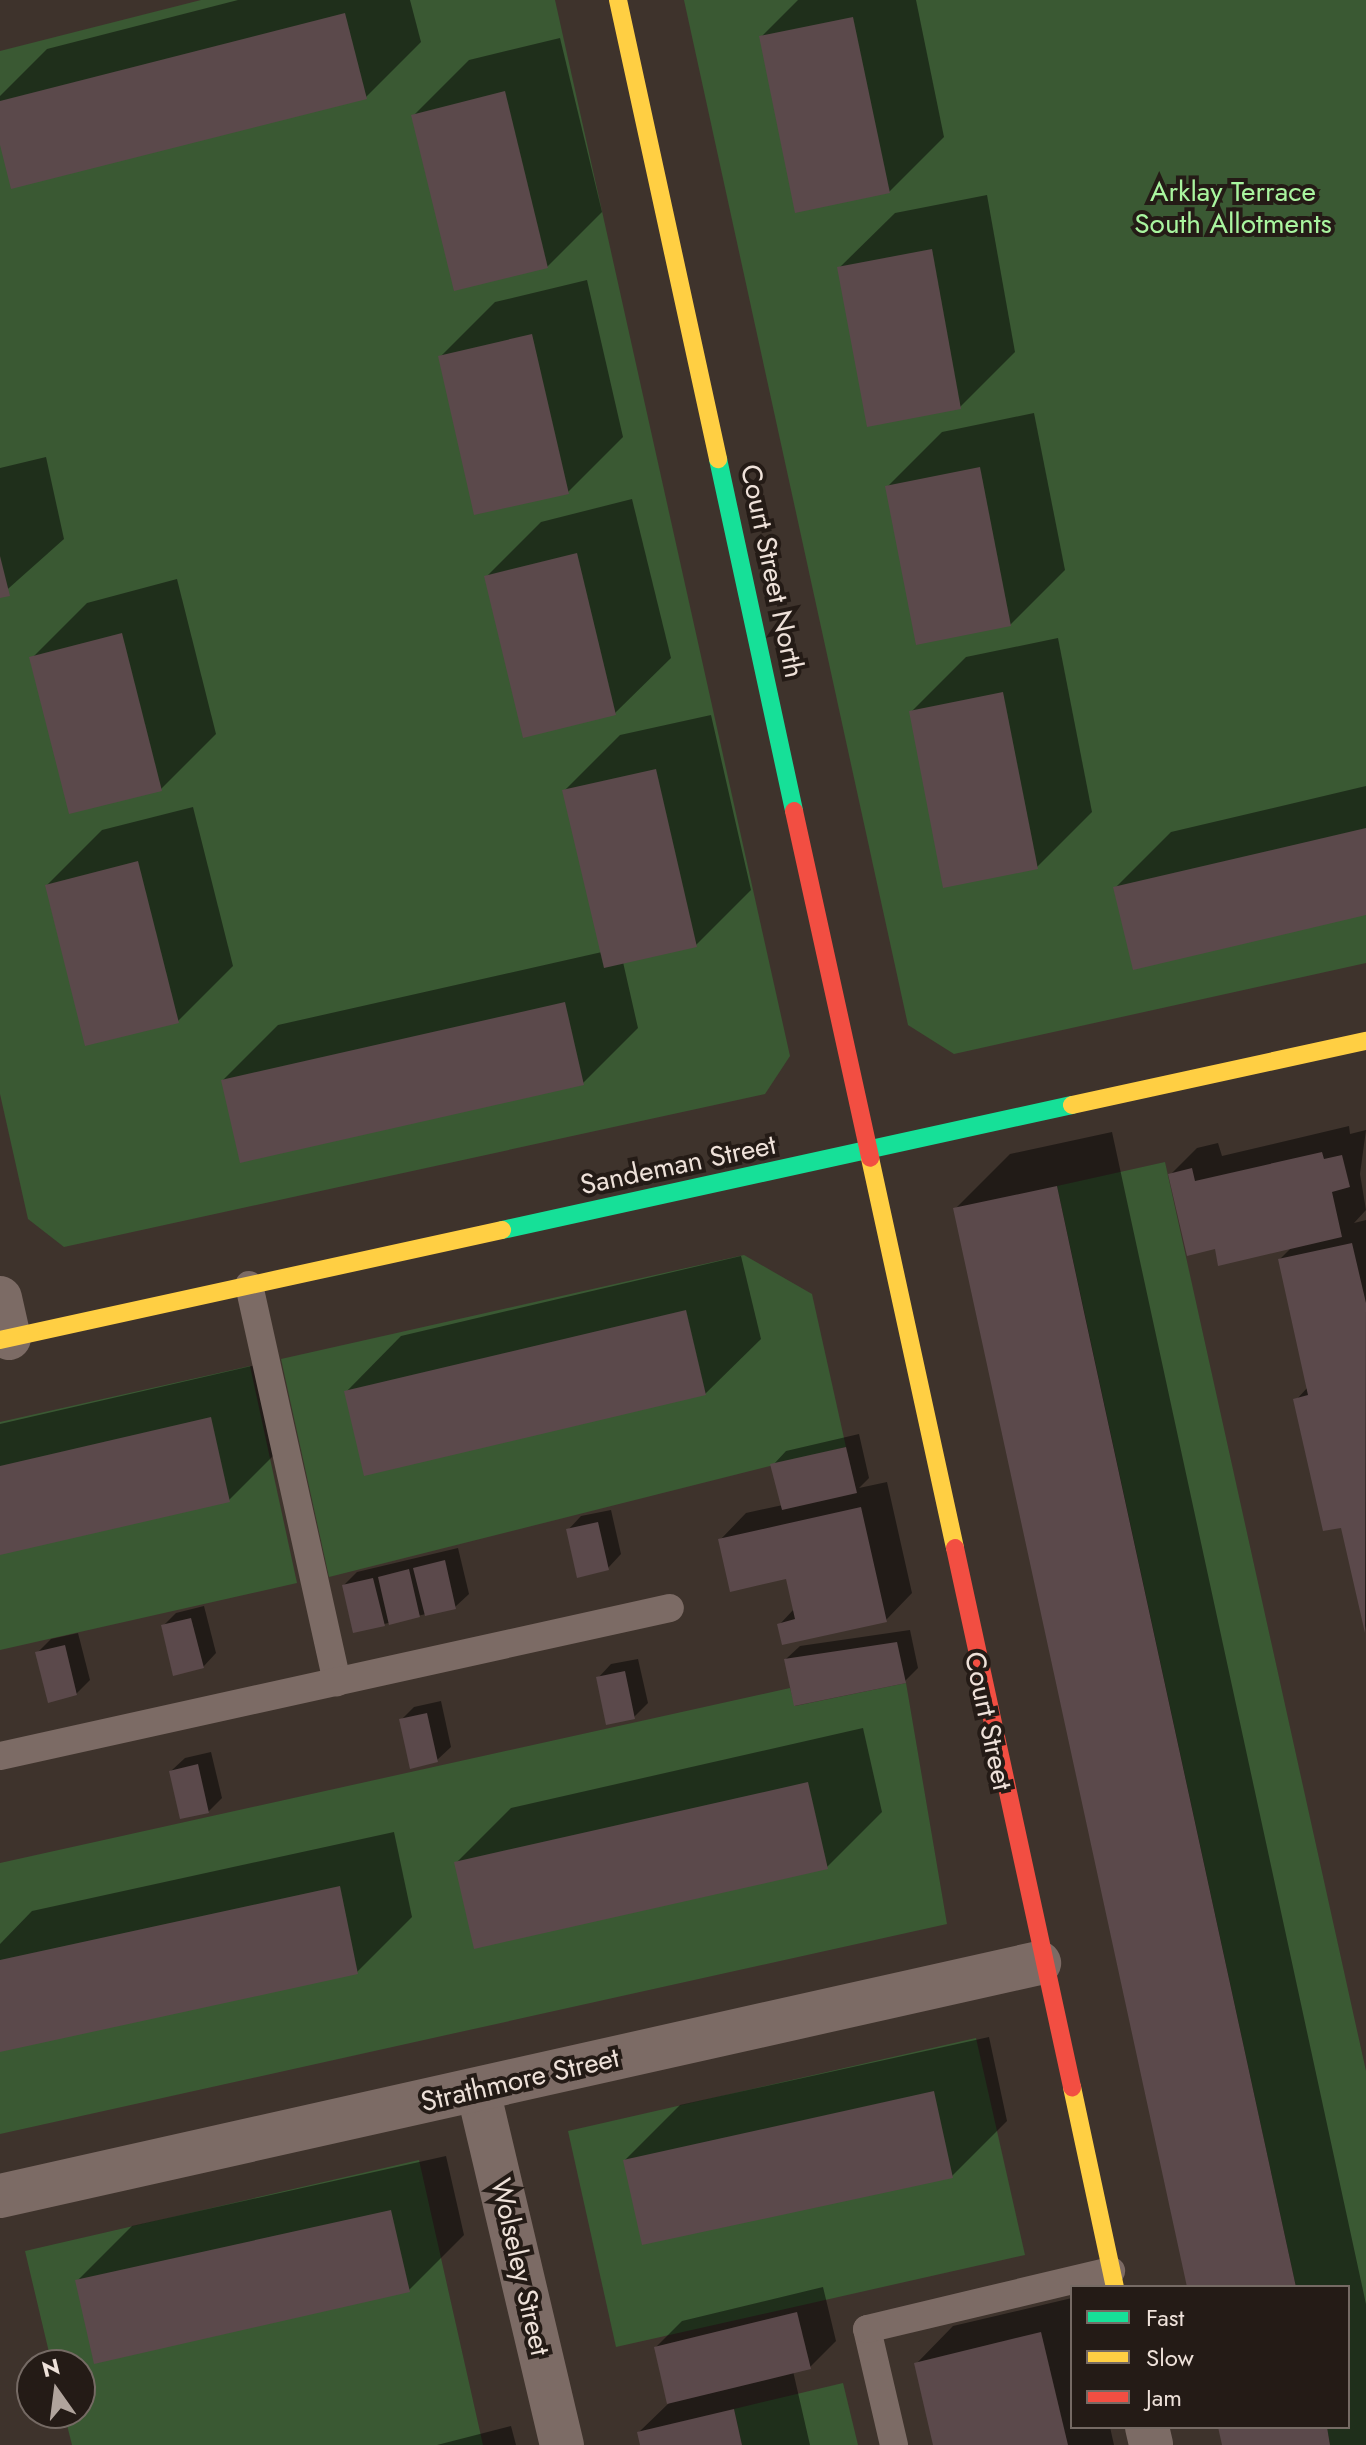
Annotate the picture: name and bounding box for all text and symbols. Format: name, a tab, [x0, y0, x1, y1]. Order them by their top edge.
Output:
park label: Arklay Terrace South Allotments	[1134, 175, 1332, 241]
street label: Court Street North	[733, 461, 811, 681]
street label: Sandeman Street	[577, 1128, 779, 1202]
street label: Court Street	[957, 1649, 1019, 1793]
street label: Strathmore Street	[418, 2041, 622, 2119]
street label: Wolseley Street	[483, 2175, 557, 2359]
legend	[1070, 2285, 1350, 2429]
text: Fast	[1146, 2300, 1184, 2335]
text: Slow	[1146, 2340, 1194, 2375]
north arrow	[16, 2349, 96, 2429]
text: N	[38, 2350, 63, 2385]
text: Jam	[1146, 2380, 1182, 2415]

